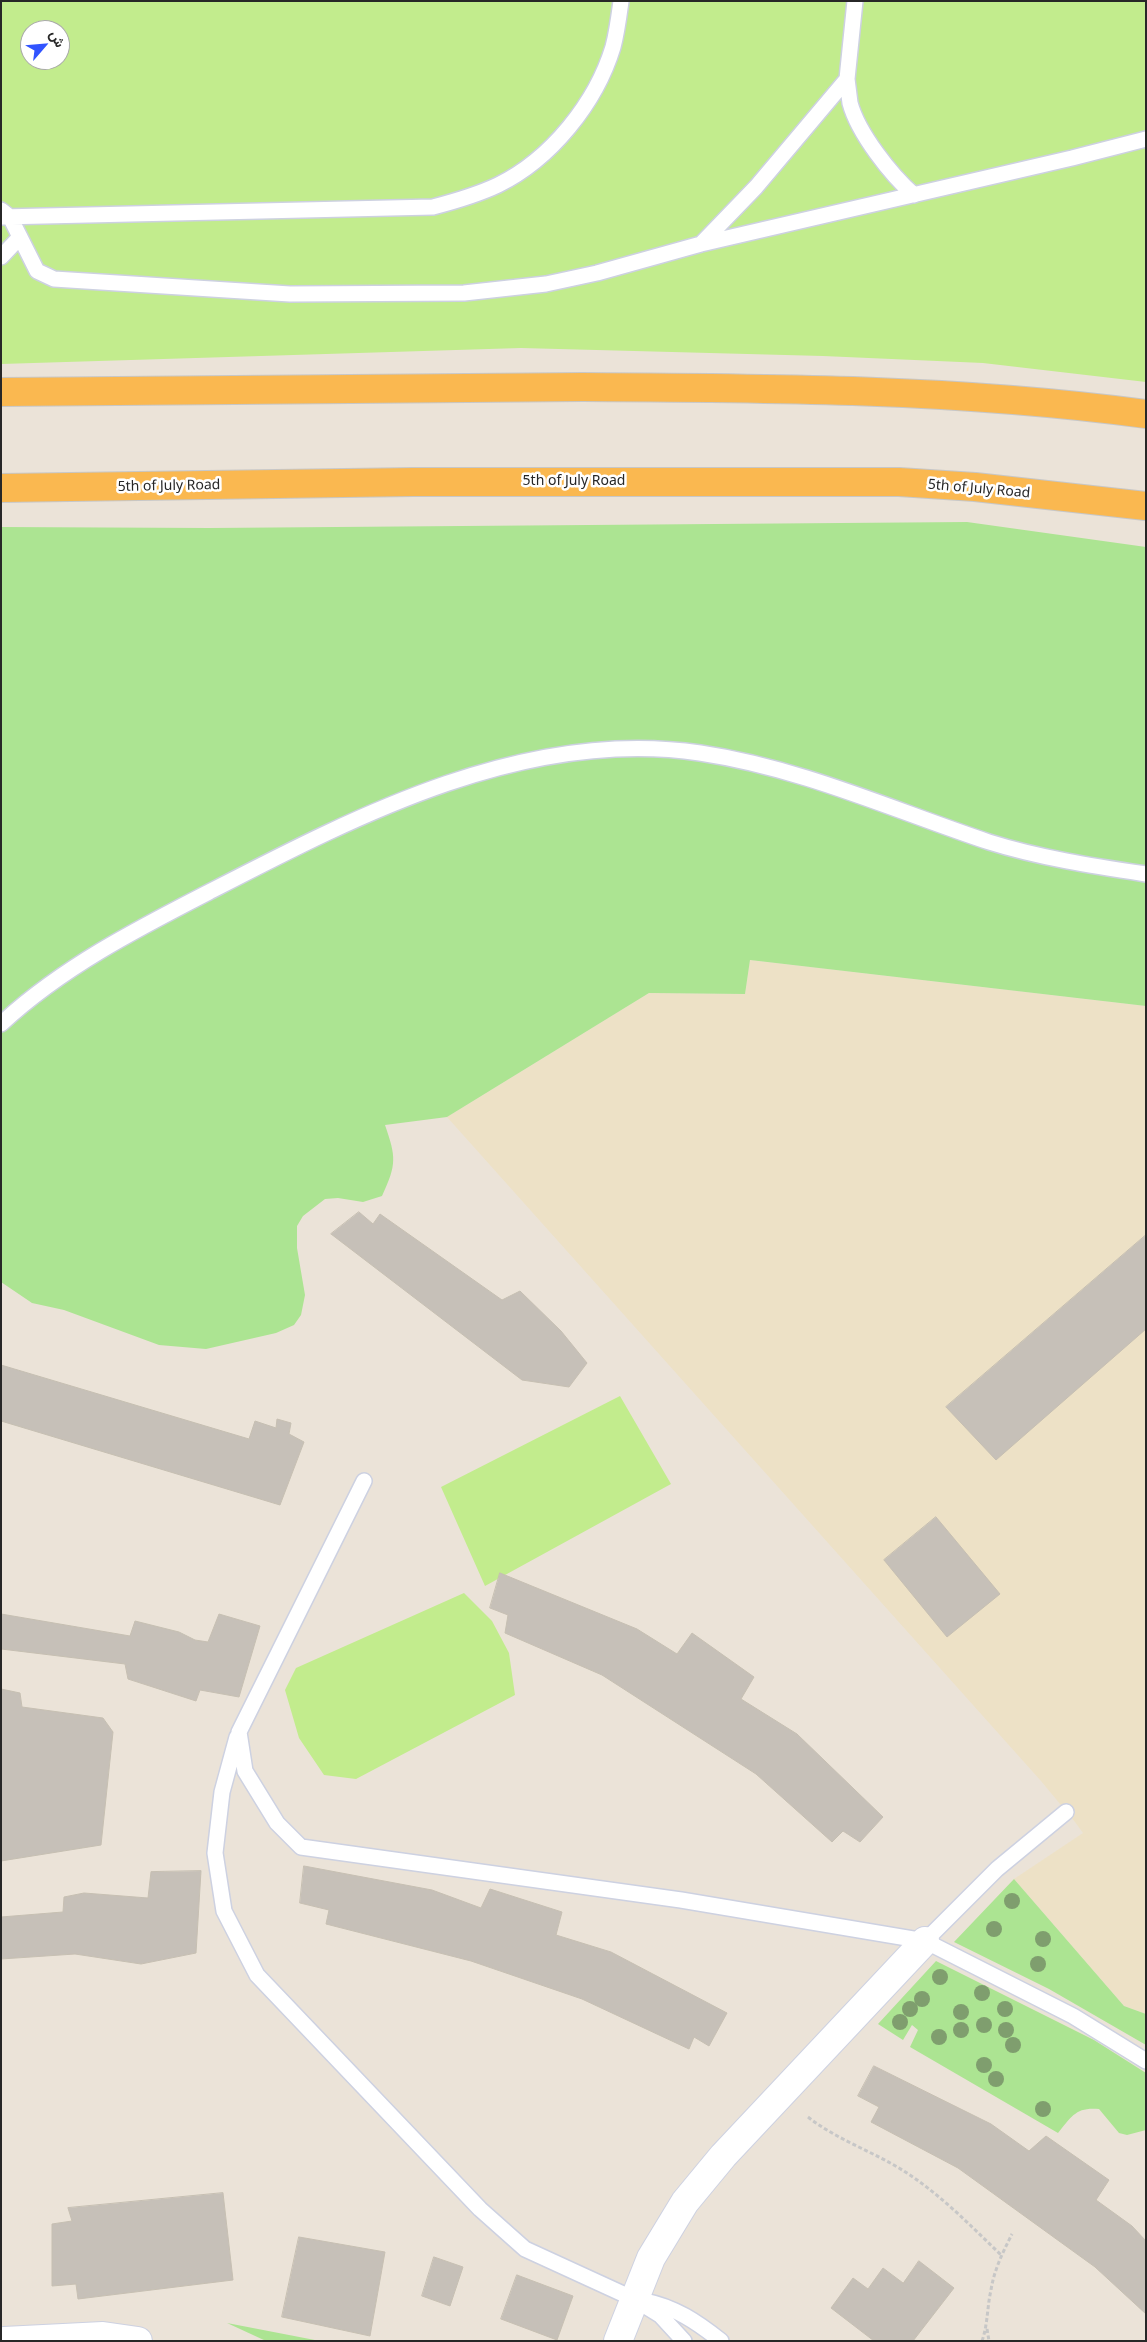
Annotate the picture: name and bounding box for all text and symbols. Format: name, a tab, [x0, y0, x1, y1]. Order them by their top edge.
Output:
north arrow	[20, 20, 70, 70]
text: ش	[46, 27, 70, 50]
street label: 5th of July Road	[523, 473, 625, 489]
street label: 5th of July Road	[927, 476, 1031, 502]
street label: 5th of July Road	[117, 477, 221, 495]

